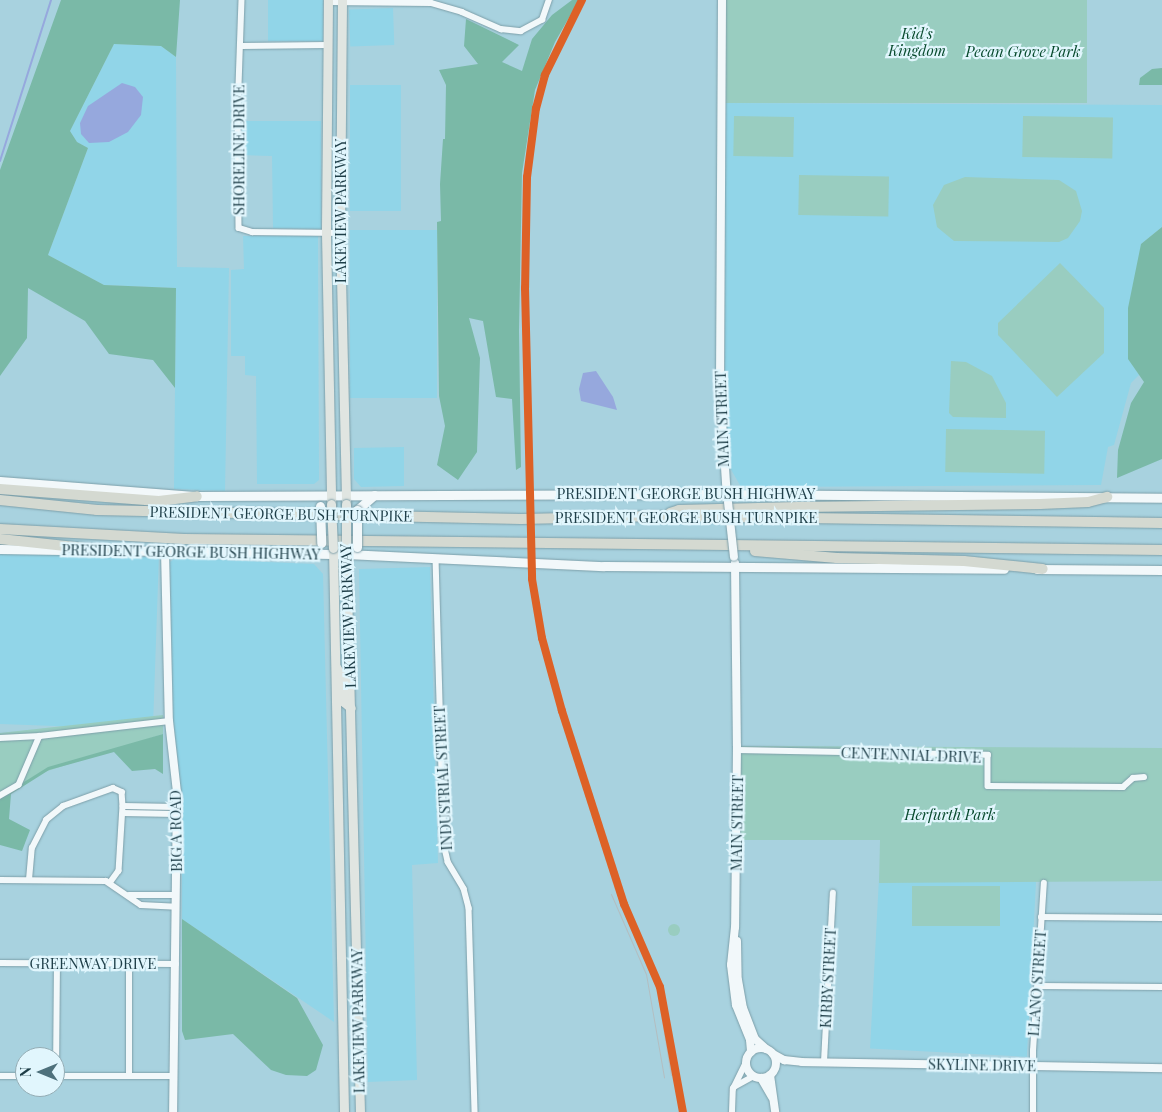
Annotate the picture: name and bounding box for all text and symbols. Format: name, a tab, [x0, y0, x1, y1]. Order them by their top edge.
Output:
park label: Kid's Kingdom	[888, 24, 946, 59]
park label: Pecan Grove Park	[966, 43, 1080, 61]
street label: SHORELINE DRIVE	[230, 85, 248, 215]
street label: LAKEVIEW PARKWAY	[332, 138, 350, 284]
street label: MAIN STREET	[711, 371, 733, 467]
street label: PRESIDENT GEORGE BUSH HIGHWAY	[556, 485, 816, 503]
street label: PRESIDENT GEORGE BUSH TURNPIKE	[149, 503, 413, 525]
street label: PRESIDENT GEORGE BUSH TURNPIKE	[554, 509, 818, 527]
street label: PRESIDENT GEORGE BUSH HIGHWAY	[61, 541, 321, 563]
street label: LAKEVIEW PARKWAY	[336, 543, 360, 689]
street label: INDUSTRIAL STREET	[430, 705, 456, 851]
street label: CENTENNIAL DRIVE	[840, 744, 982, 766]
street label: MAIN STREET	[727, 775, 747, 871]
street label: BIG A ROAD	[166, 790, 186, 872]
park label: Herfurth Park	[905, 806, 995, 824]
street label: KIRBY STREET	[816, 927, 840, 1029]
street label: LLANO STREET	[1024, 929, 1050, 1037]
street label: LAKEVIEW PARKWAY	[348, 948, 368, 1094]
street label: GREENWAY DRIVE	[29, 955, 157, 973]
north arrow	[15, 1047, 65, 1097]
street label: SKYLINE DRIVE	[928, 1055, 1036, 1075]
text: N	[16, 1067, 35, 1077]

